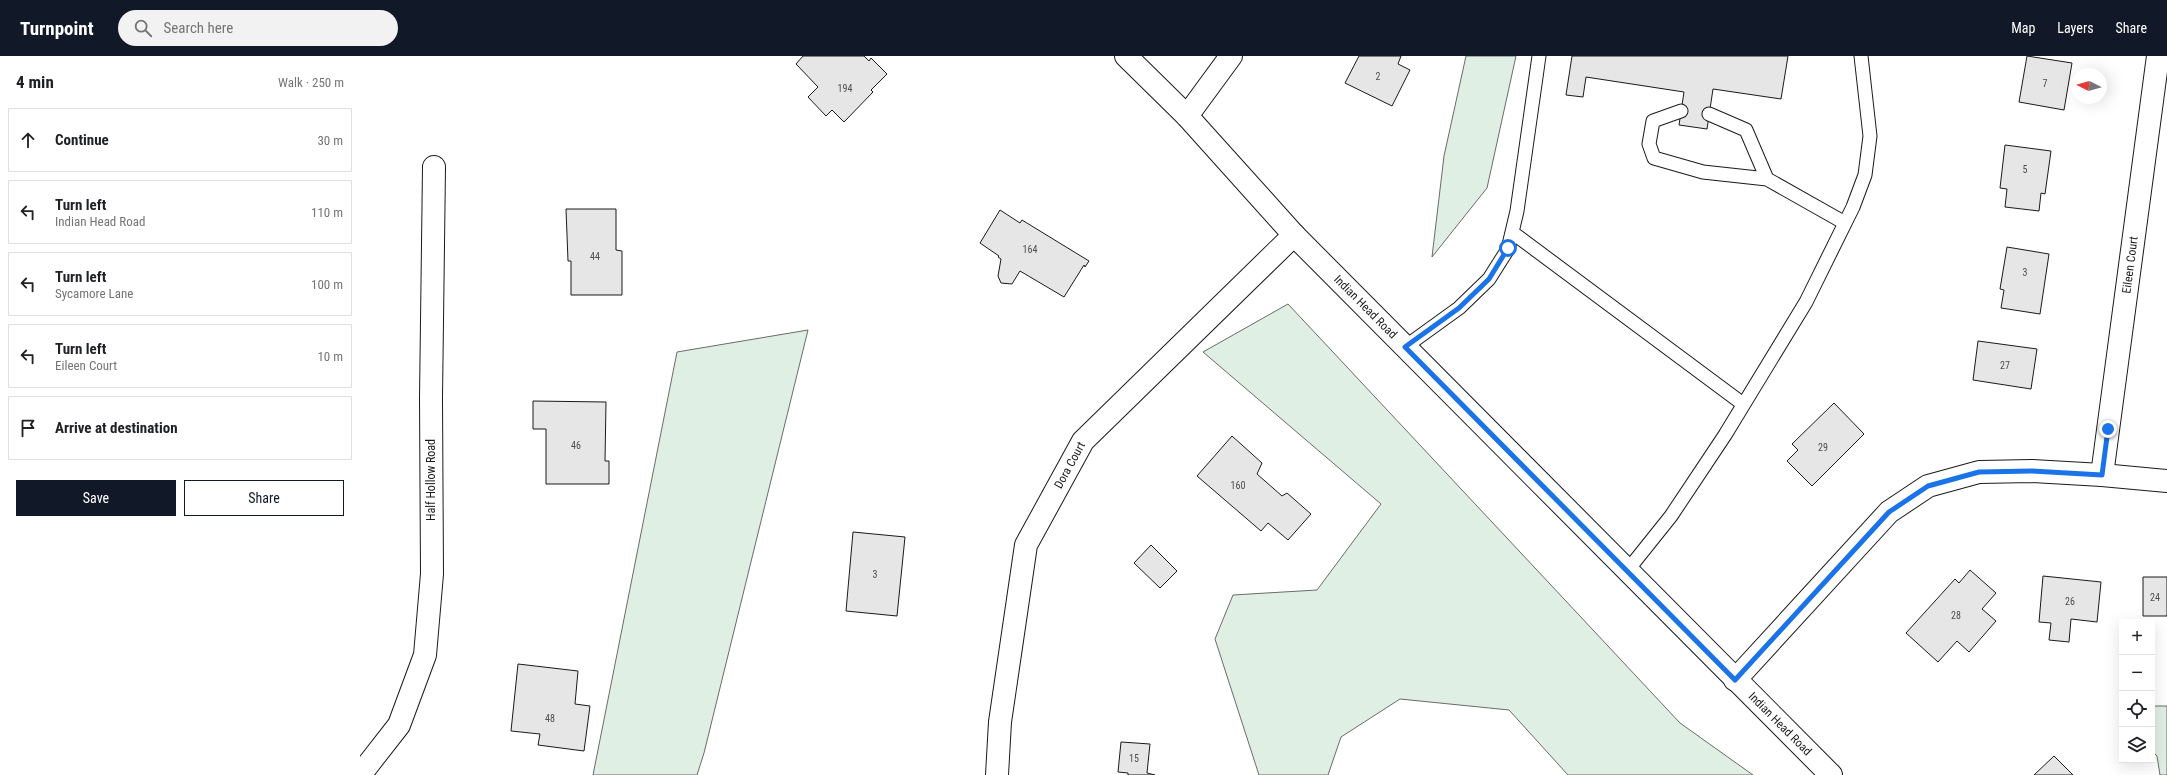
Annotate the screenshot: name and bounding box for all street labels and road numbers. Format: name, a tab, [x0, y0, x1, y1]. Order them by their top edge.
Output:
street label: Eileen Court	[2119, 235, 2141, 294]
street label: Indian Head Road	[1331, 272, 1400, 341]
street label: Half Hollow Road	[424, 439, 438, 521]
street label: Dora Court	[1051, 439, 1088, 491]
street label: Indian Head Road	[1746, 689, 1815, 758]

